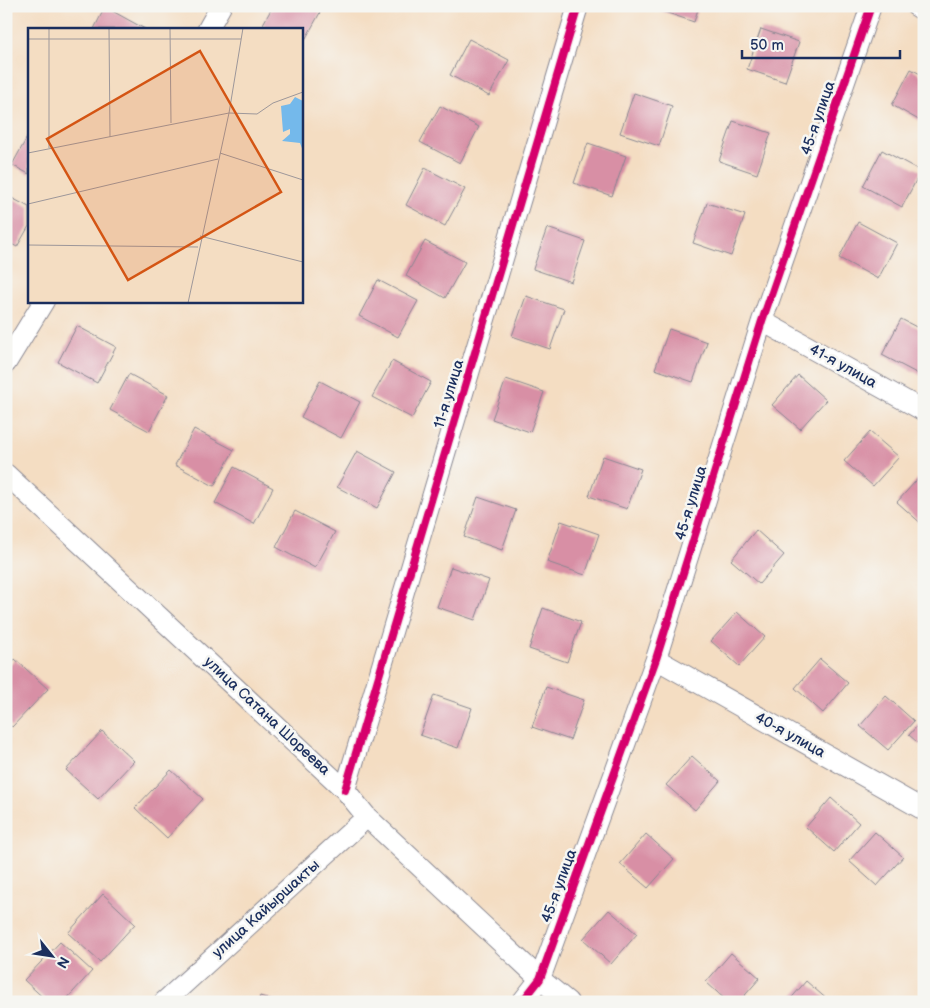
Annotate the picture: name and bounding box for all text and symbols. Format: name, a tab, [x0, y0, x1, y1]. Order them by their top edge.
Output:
inset map	[28, 28, 302, 302]
scale bar	[742, 28, 900, 60]
text: 50 m	[750, 36, 784, 55]
street label: 45-я улица	[796, 78, 840, 158]
street label: 41-я улица	[806, 340, 880, 392]
street label: 11-я улица	[430, 357, 469, 431]
street label: 45-я улица	[671, 463, 711, 543]
street label: улица Сатана Шореева	[200, 653, 334, 780]
street label: 40-я улица	[752, 708, 829, 762]
street label: 45-я улица	[537, 846, 581, 925]
street label: улица Кайыршакты	[208, 856, 324, 962]
north arrow	[28, 930, 78, 980]
text: N	[53, 953, 73, 971]

